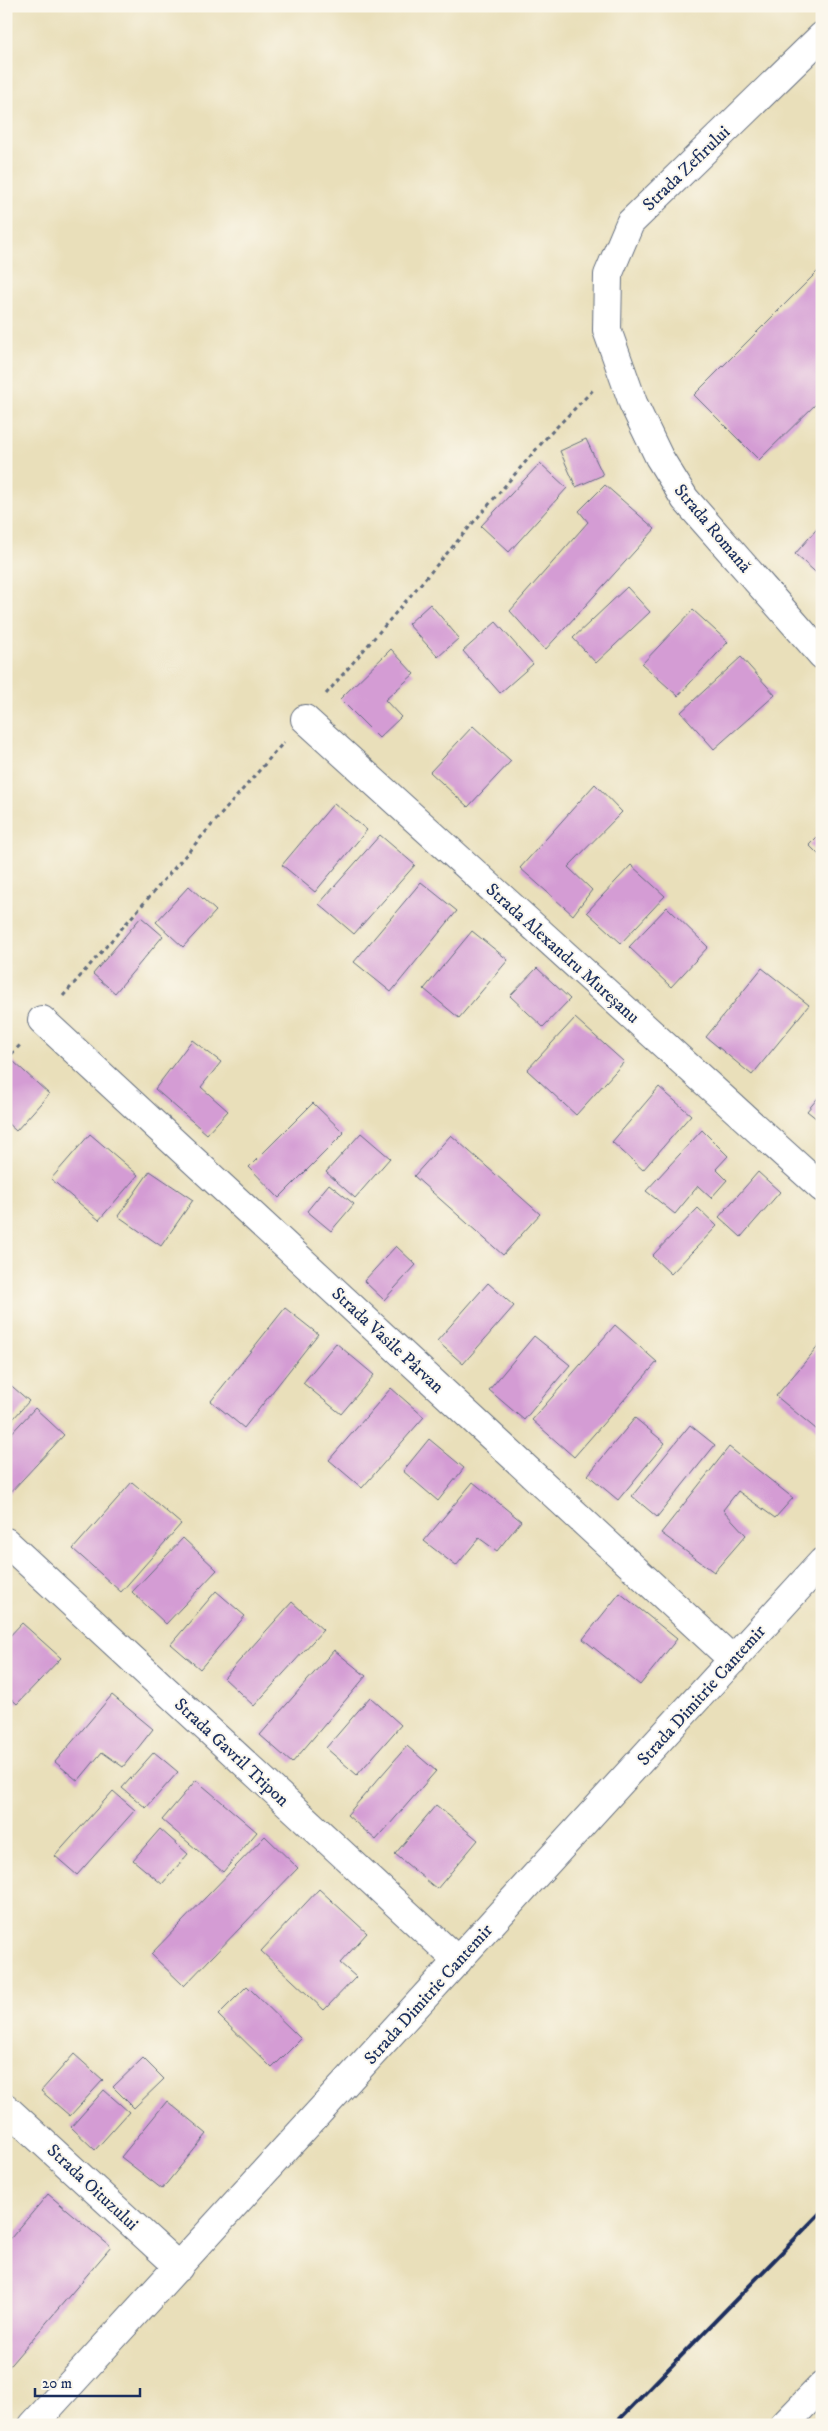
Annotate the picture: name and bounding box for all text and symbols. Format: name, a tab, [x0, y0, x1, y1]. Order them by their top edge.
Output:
street label: Strada Zefirului	[638, 121, 735, 216]
street label: Strada Romană	[669, 480, 756, 578]
street label: Strada Alexandru Mureșanu	[481, 879, 644, 1029]
street label: Strada Vasile Pârvan	[327, 1283, 448, 1399]
street label: Strada Dimitrie Cantemir	[633, 1621, 771, 1771]
street label: Strada Gavril Tripon	[169, 1694, 294, 1812]
street label: Strada Dimitrie Cantemir	[360, 1920, 498, 2070]
street label: Strada Oituzului	[42, 2140, 143, 2236]
scale bar	[35, 2366, 140, 2398]
text: 20 m	[42, 2374, 72, 2393]

